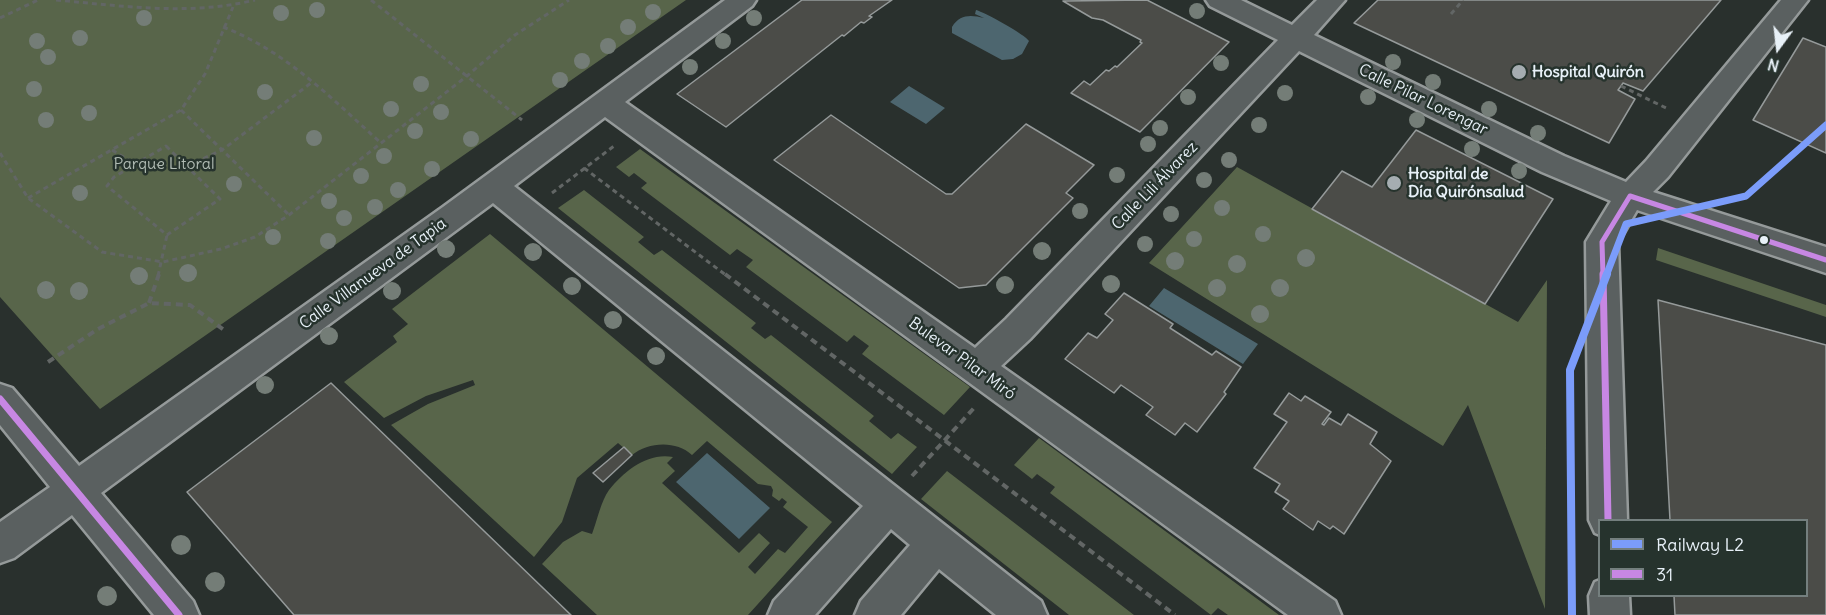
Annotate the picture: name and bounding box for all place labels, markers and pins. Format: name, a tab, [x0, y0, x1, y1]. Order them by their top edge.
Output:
place label: Hospital Quirón	[1532, 62, 1644, 82]
marker: Hospital Quirón	[1510, 63, 1528, 81]
place label: Hospital de Día Quirónsalud	[1408, 164, 1524, 202]
marker: Hospital de Día Quirónsalud	[1385, 174, 1403, 192]
unlabelled marker	[1758, 234, 1770, 246]

